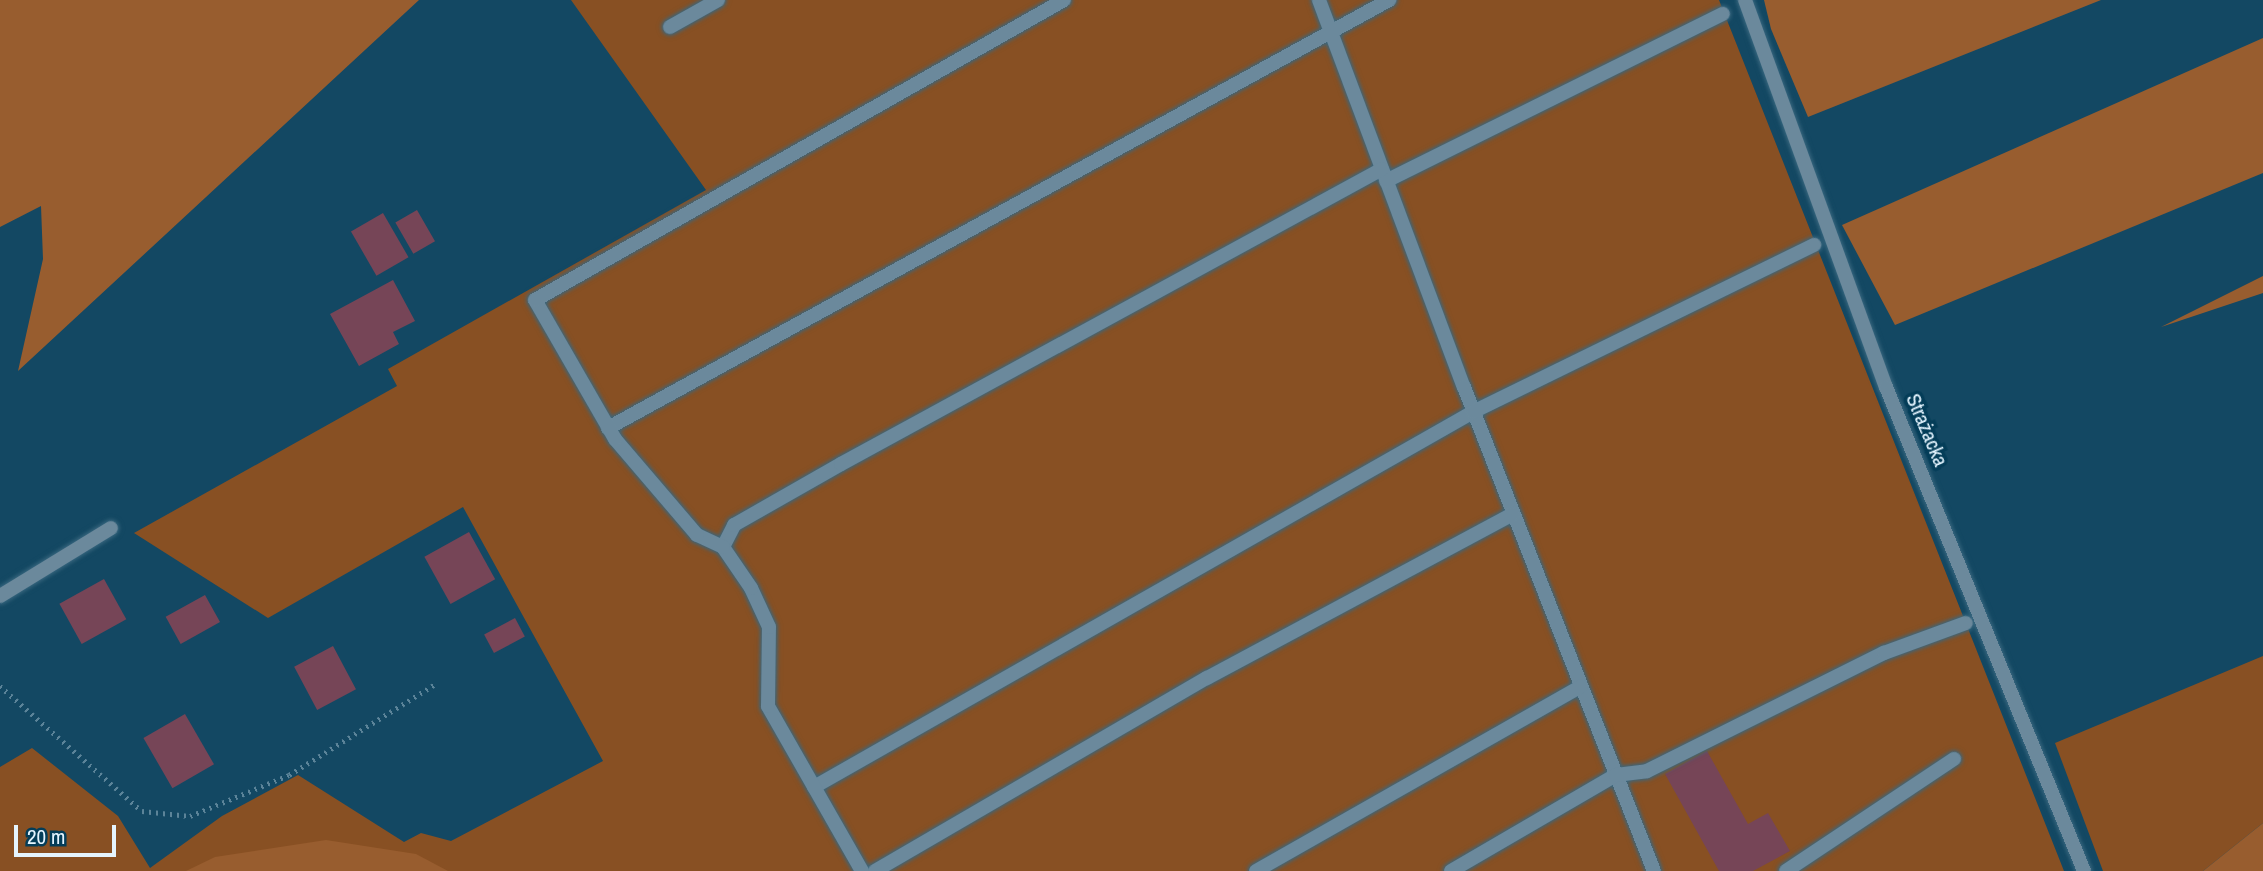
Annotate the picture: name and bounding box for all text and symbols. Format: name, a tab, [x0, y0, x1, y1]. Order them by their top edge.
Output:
street label: Strażacka	[1900, 390, 1954, 470]
scale bar	[18, 812, 119, 856]
text: 20 m	[27, 822, 65, 851]

